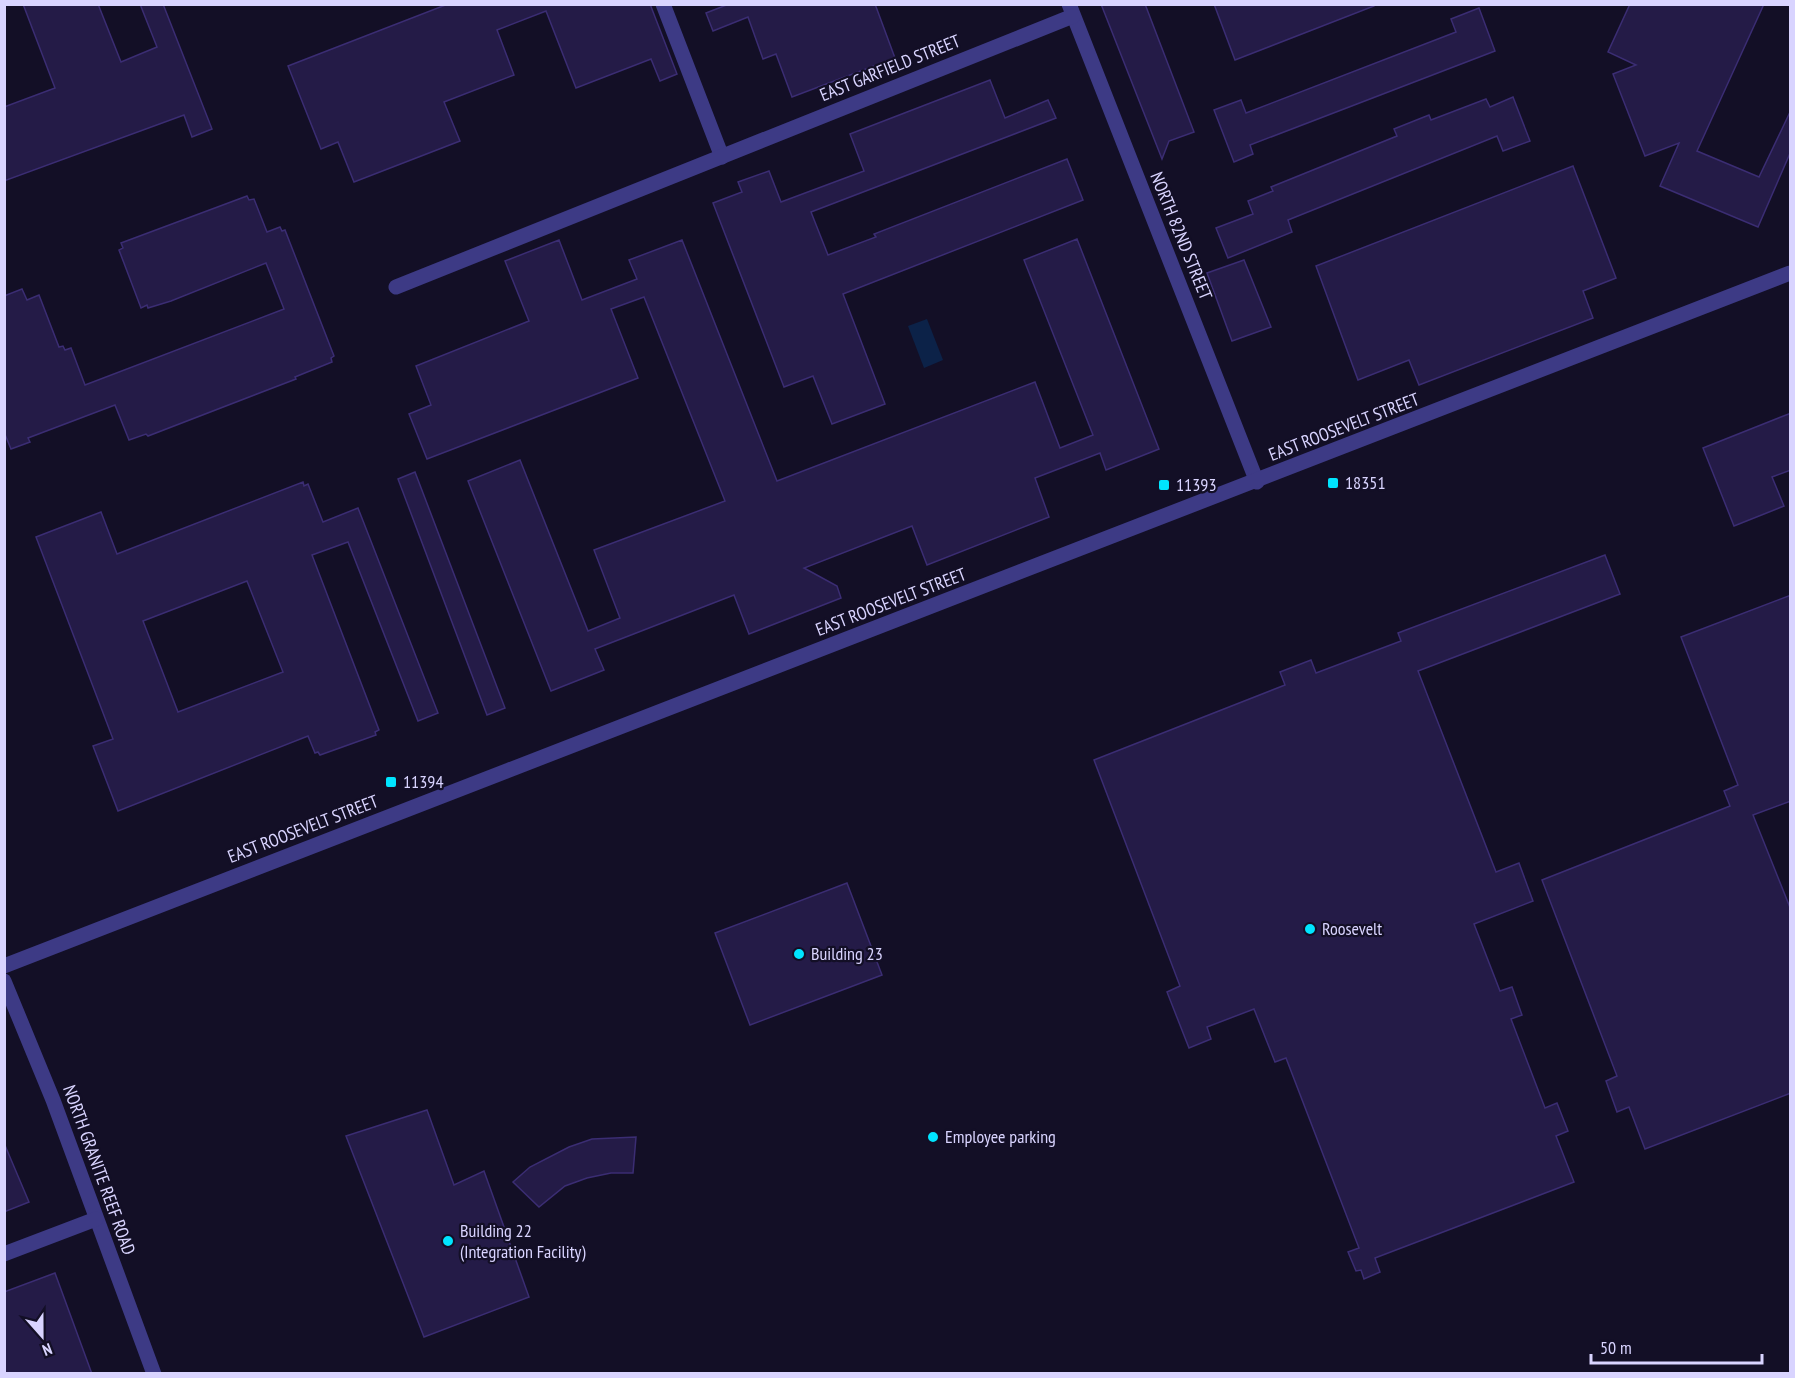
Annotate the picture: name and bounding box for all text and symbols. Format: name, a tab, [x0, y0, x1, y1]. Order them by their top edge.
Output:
street label: EAST GARFIELD STREET	[816, 29, 963, 106]
street label: NORTH 82ND STREET	[1145, 168, 1218, 303]
street label: EAST ROOSEVELT STREET	[1265, 387, 1422, 466]
place label: 18351	[1345, 471, 1386, 494]
place label: 11393	[1176, 473, 1217, 496]
marker: 18351	[1326, 476, 1340, 490]
marker: 11393	[1157, 478, 1171, 492]
street label: EAST ROOSEVELT STREET	[812, 562, 969, 641]
place label: 11394	[403, 770, 444, 793]
marker: 11394	[384, 775, 398, 789]
street label: EAST ROOSEVELT STREET	[224, 789, 381, 868]
place label: Roosevelt	[1322, 917, 1382, 940]
marker: Roosevelt	[1303, 922, 1317, 936]
place label: Building 23	[811, 942, 883, 965]
marker: Building 23	[792, 947, 806, 961]
street label: NORTH GRANITE REEF ROAD	[58, 1082, 141, 1258]
place label: Employee parking	[945, 1125, 1056, 1148]
marker: Employee parking	[926, 1130, 940, 1144]
place label: Building 22 (Integration Facility)	[460, 1219, 586, 1263]
marker: Building 22 (Integration Facility)	[441, 1234, 455, 1248]
north arrow	[12, 1306, 72, 1366]
scale bar	[1591, 1327, 1762, 1365]
text: 50 m	[1600, 1336, 1632, 1359]
text: N	[40, 1339, 55, 1361]

